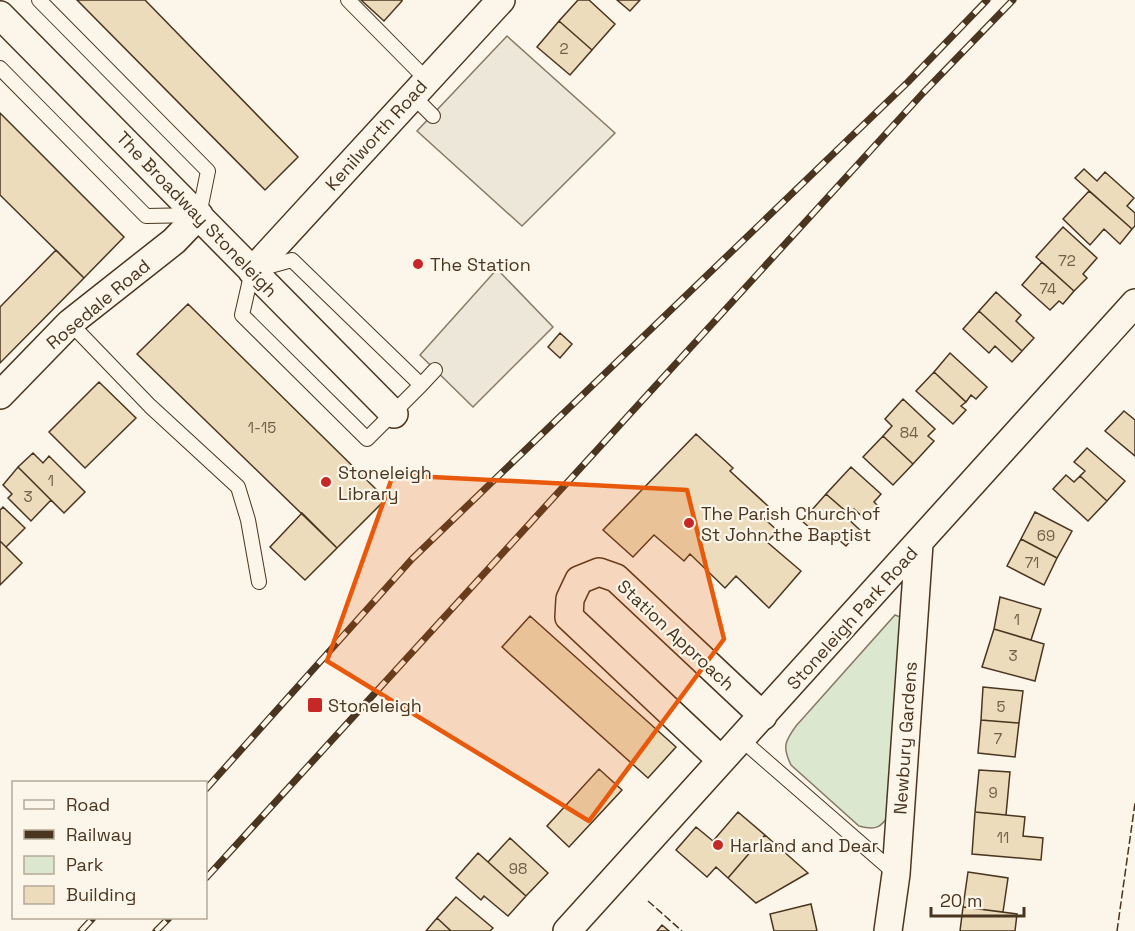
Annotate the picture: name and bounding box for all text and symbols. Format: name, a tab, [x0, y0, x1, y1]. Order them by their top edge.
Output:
house number: 2	[559, 39, 569, 58]
street label: Kenilworth Road	[320, 75, 432, 195]
street label: The Broadway Stoneleigh	[112, 126, 282, 302]
house number: 72	[1058, 251, 1076, 270]
place label: The Station	[430, 253, 531, 276]
street label: Rosedale Road	[41, 254, 155, 354]
marker: The Station	[411, 257, 425, 271]
house number: 74	[1040, 279, 1056, 298]
house number: 1-15	[248, 418, 276, 437]
house number: 84	[900, 423, 918, 442]
place label: Stoneleigh Library	[338, 461, 432, 505]
house number: 1	[48, 471, 54, 490]
marker: Stoneleigh Library	[319, 475, 333, 489]
house number: 3	[23, 487, 33, 506]
place label: The Parish Church of St John the Baptist	[701, 502, 880, 546]
marker: The Parish Church of St John the Baptist	[682, 516, 696, 530]
house number: 69	[1037, 526, 1055, 545]
street label: Stoneleigh Park Road	[782, 542, 922, 694]
house number: 71	[1025, 553, 1039, 572]
street label: Station Approach	[612, 575, 740, 695]
house number: 1	[1014, 610, 1020, 629]
house number: 3	[1008, 646, 1018, 665]
street label: Newbury Gardens	[888, 661, 922, 815]
place label: Stoneleigh	[328, 694, 422, 717]
marker: Stoneleigh	[306, 696, 324, 714]
house number: 5	[997, 697, 1006, 716]
house number: 7	[994, 729, 1002, 748]
legend	[12, 781, 207, 919]
house number: 9	[988, 783, 998, 802]
text: Road	[66, 793, 110, 816]
text: Railway	[66, 823, 132, 846]
house number: 11	[997, 828, 1009, 847]
place label: Harland and Dear	[730, 834, 878, 857]
marker: Harland and Dear	[711, 838, 725, 852]
text: Park	[66, 853, 104, 876]
house number: 98	[509, 859, 527, 878]
scale bar	[931, 880, 1024, 918]
text: Building	[66, 883, 136, 906]
text: 20 m	[940, 889, 983, 912]

